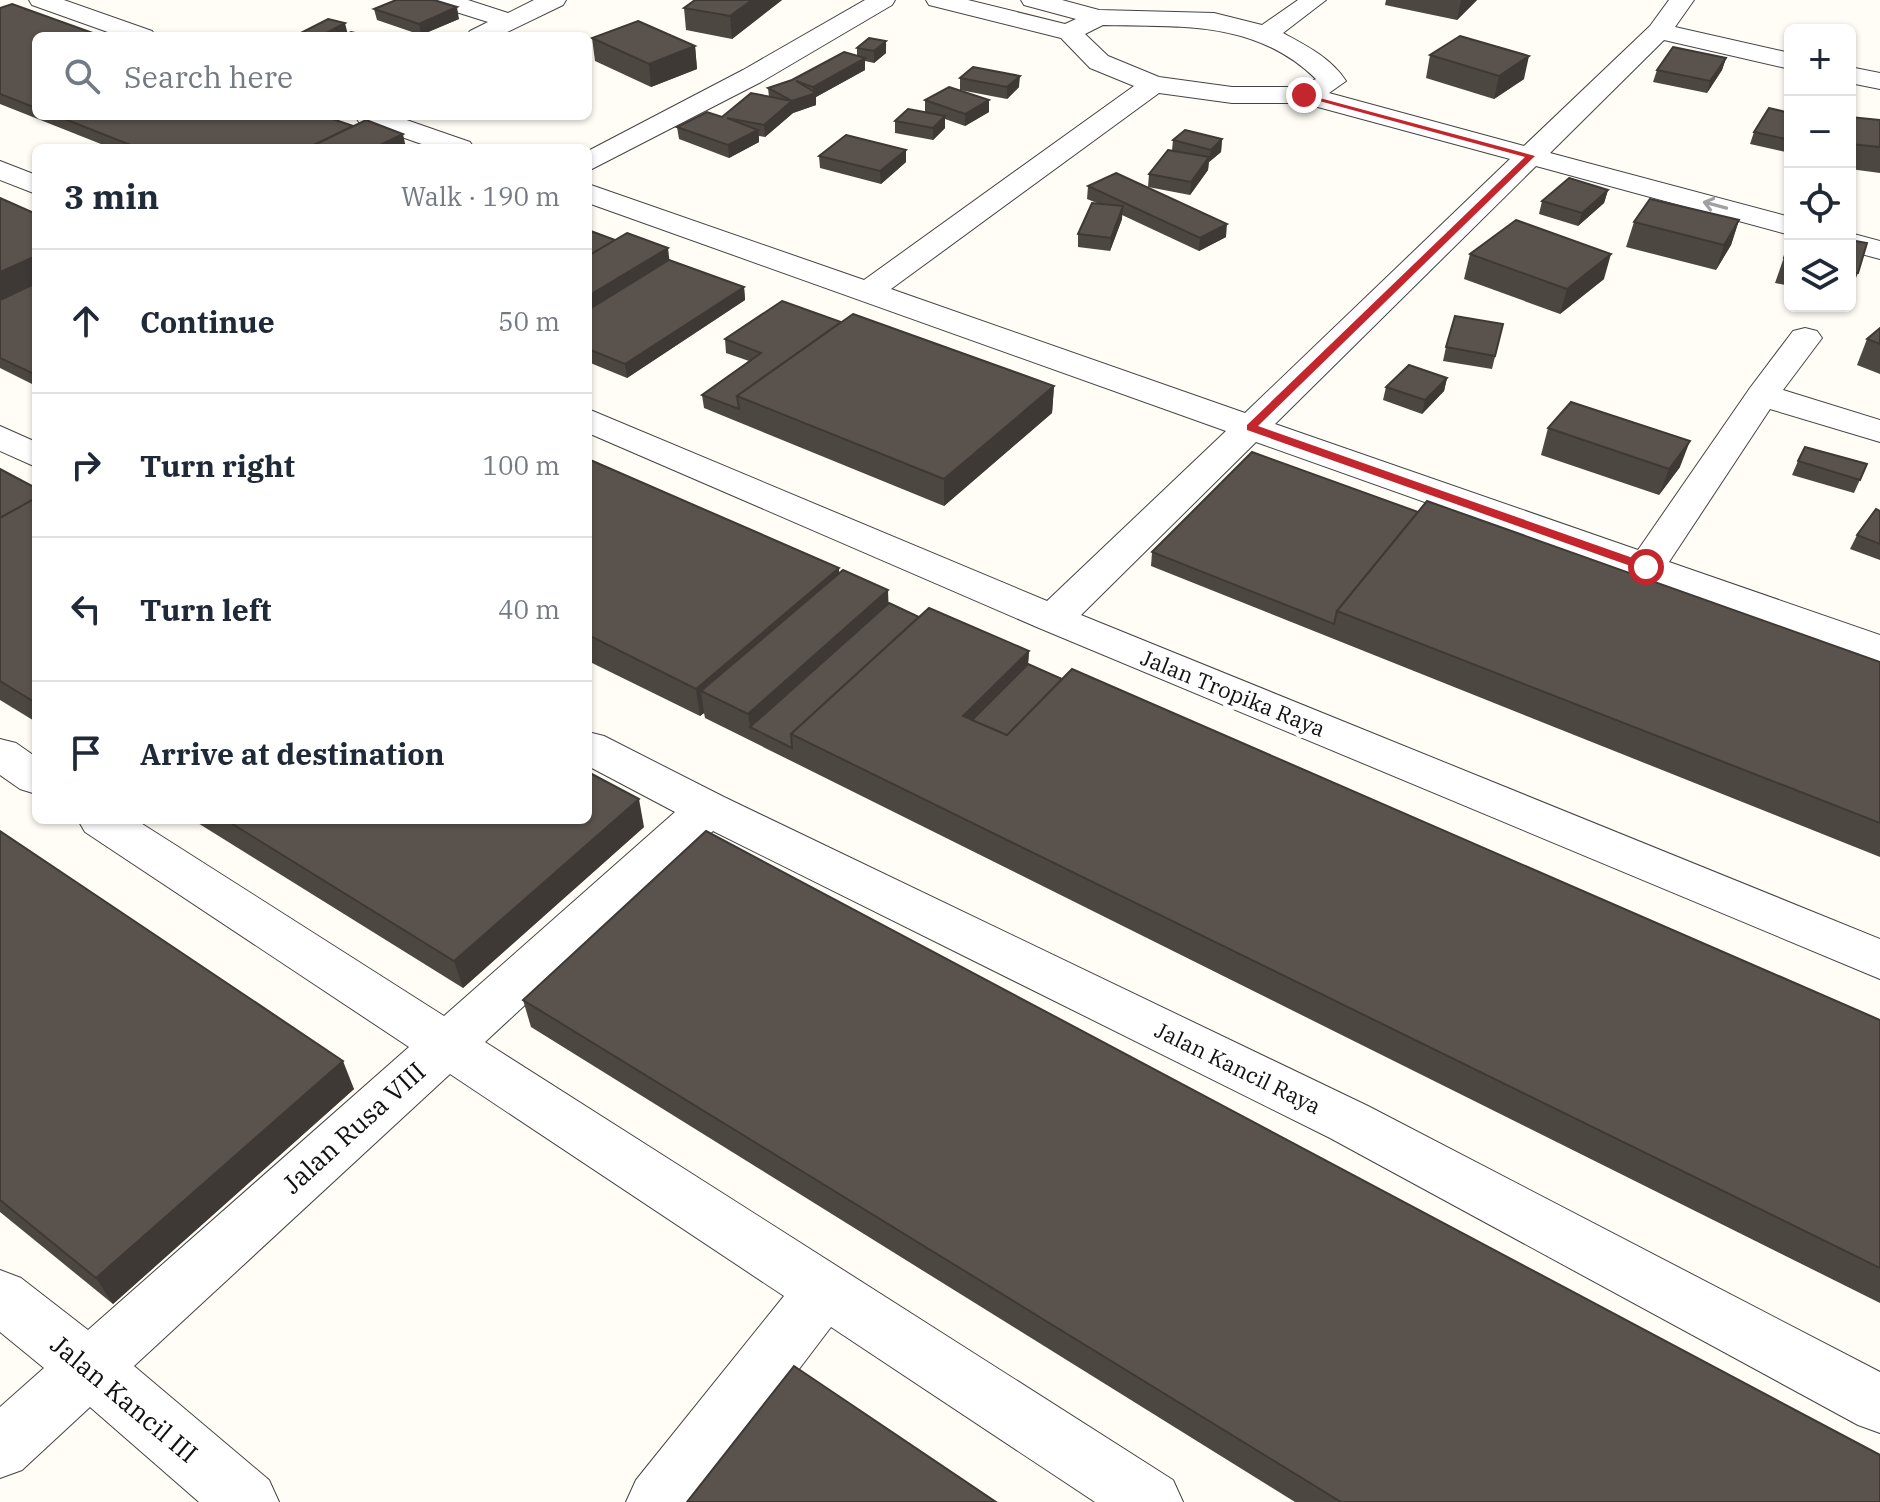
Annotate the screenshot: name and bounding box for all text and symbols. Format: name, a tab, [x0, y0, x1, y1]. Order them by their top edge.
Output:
map controls	[1784, 24, 1856, 312]
button: +	[1784, 24, 1856, 96]
search box	[32, 32, 592, 120]
icon: search	[60, 54, 104, 98]
text: Search here	[124, 57, 293, 96]
route end	[1286, 77, 1322, 113]
button: −	[1784, 96, 1856, 168]
button: locate	[1784, 168, 1856, 240]
text: 3 min	[64, 174, 159, 218]
text: Walk · 190 m	[401, 179, 560, 213]
one-way arrow	[1702, 197, 1728, 212]
button: layers	[1784, 240, 1856, 312]
icon: ahead	[64, 299, 108, 343]
text: Continue	[140, 302, 275, 341]
text: 50 m	[498, 304, 560, 338]
icon: right	[64, 443, 108, 487]
text: Turn right	[140, 446, 295, 485]
text: 100 m	[482, 448, 560, 482]
route start	[1628, 549, 1664, 585]
icon: left	[64, 587, 108, 631]
text: Turn left	[140, 590, 272, 629]
text: 40 m	[498, 592, 560, 626]
street label: Jalan Tropika Raya	[1137, 642, 1330, 743]
icon: arrive	[64, 731, 108, 775]
text: Arrive at destination	[140, 734, 445, 773]
street label: Jalan Kancil Raya	[1150, 1015, 1326, 1120]
street label: Jalan Rusa VIII	[275, 1054, 432, 1201]
street label: Jalan Kancil III	[44, 1327, 205, 1470]

